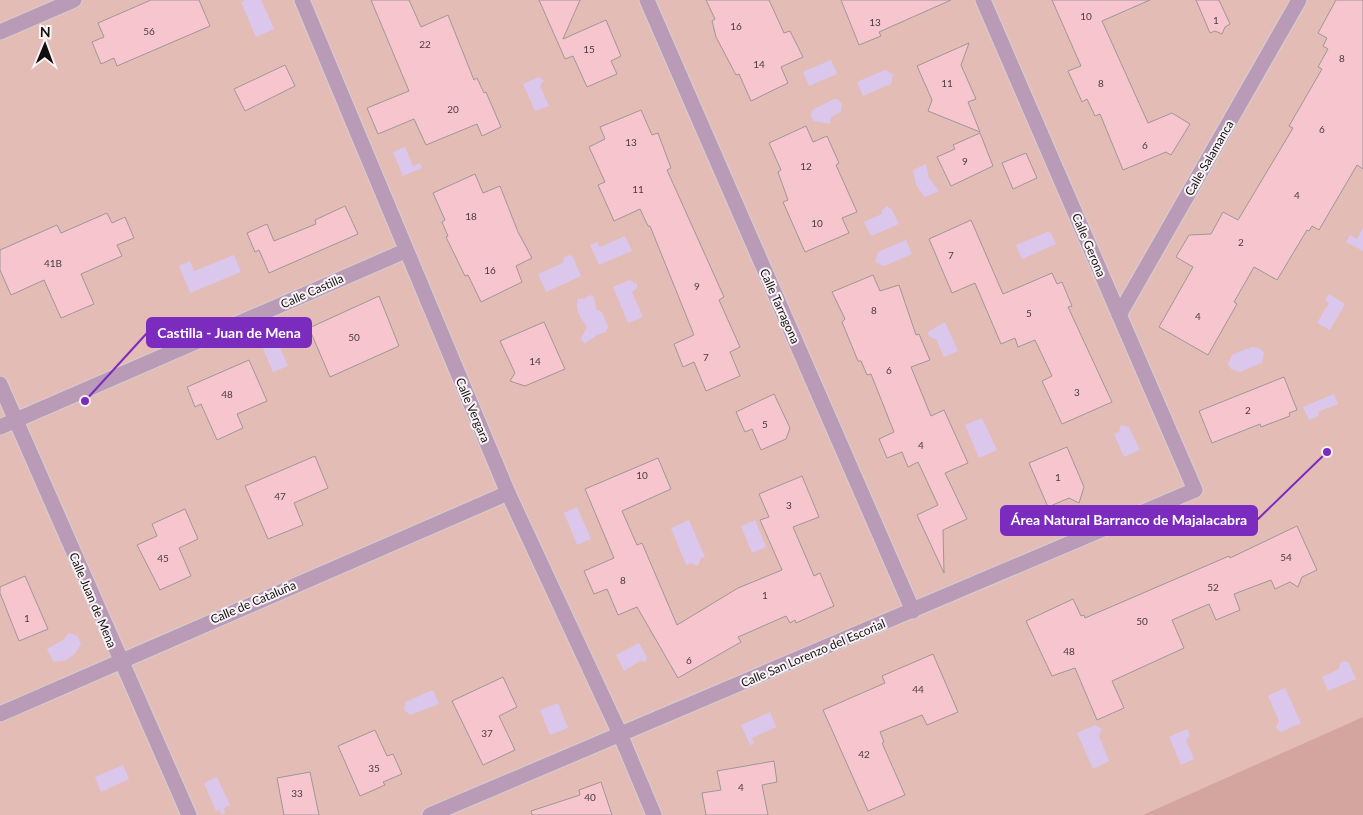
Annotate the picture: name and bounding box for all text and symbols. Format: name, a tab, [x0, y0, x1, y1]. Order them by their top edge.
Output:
house number: 10	[1080, 10, 1092, 22]
house number: 1	[1213, 14, 1219, 26]
house number: 13	[869, 16, 881, 28]
north arrow	[20, 20, 70, 70]
house number: 16	[730, 20, 742, 32]
text: N	[40, 23, 51, 40]
house number: 56	[143, 25, 155, 37]
house number: 22	[419, 38, 431, 50]
house number: 15	[583, 43, 595, 55]
house number: 8	[1339, 52, 1345, 64]
house number: 14	[753, 58, 765, 70]
house number: 11	[941, 77, 953, 89]
house number: 8	[1098, 77, 1104, 89]
house number: 20	[447, 103, 459, 115]
street label: Calle Salamanca	[1181, 118, 1237, 198]
house number: 6	[1319, 123, 1325, 135]
house number: 13	[625, 136, 637, 148]
house number: 6	[1142, 139, 1148, 151]
house number: 9	[962, 155, 968, 167]
house number: 12	[800, 160, 812, 172]
house number: 11	[632, 183, 644, 195]
house number: 4	[1294, 189, 1300, 201]
house number: 18	[465, 210, 477, 222]
street label: Calle Gerona	[1069, 211, 1109, 279]
house number: 10	[811, 217, 823, 229]
house number: 2	[1238, 236, 1244, 248]
house number: 7	[948, 249, 954, 261]
house number: 41B	[44, 257, 62, 269]
house number: 16	[484, 264, 496, 276]
street label: Calle Tarragona	[757, 266, 803, 346]
street label: Calle Castilla	[278, 270, 346, 312]
house number: 9	[694, 280, 700, 292]
house number: 8	[871, 304, 877, 316]
house number: 5	[1026, 307, 1032, 319]
house number: 4	[1195, 310, 1201, 322]
callout: Castilla - Juan de Mena	[147, 318, 311, 347]
text: Castilla - Juan de Mena	[157, 324, 301, 341]
house number: 50	[348, 331, 360, 343]
house number: 7	[703, 351, 709, 363]
house number: 14	[529, 355, 541, 367]
house number: 6	[886, 364, 892, 376]
street label: Calle Vergara	[453, 375, 493, 445]
house number: 3	[1074, 386, 1080, 398]
house number: 48	[221, 388, 233, 400]
house number: 2	[1245, 404, 1251, 416]
house number: 5	[762, 418, 768, 430]
house number: 4	[918, 439, 924, 451]
house number: 10	[636, 469, 648, 481]
house number: 1	[1055, 471, 1061, 483]
house number: 47	[274, 490, 286, 502]
house number: 3	[786, 499, 792, 511]
callout: Área Natural Barranco de Majalacabra	[1001, 506, 1257, 535]
text: Área Natural Barranco de Majalacabra	[1010, 511, 1247, 528]
street label: Calle Juan de Mena	[66, 550, 120, 650]
house number: 54	[1280, 551, 1292, 563]
house number: 45	[157, 552, 169, 564]
house number: 8	[620, 574, 626, 586]
street label: Calle de Cataluña	[208, 577, 298, 627]
house number: 52	[1207, 581, 1219, 593]
house number: 1	[762, 589, 768, 601]
house number: 1	[24, 612, 30, 624]
house number: 50	[1136, 615, 1148, 627]
street label: Calle San Lorenzo del Escorial	[738, 616, 888, 690]
house number: 48	[1063, 645, 1075, 657]
house number: 6	[686, 654, 692, 666]
house number: 44	[912, 683, 924, 695]
house number: 37	[481, 727, 493, 739]
house number: 42	[858, 748, 870, 760]
house number: 35	[368, 762, 380, 774]
house number: 4	[738, 781, 744, 793]
house number: 33	[291, 787, 303, 799]
house number: 40	[584, 791, 596, 803]

